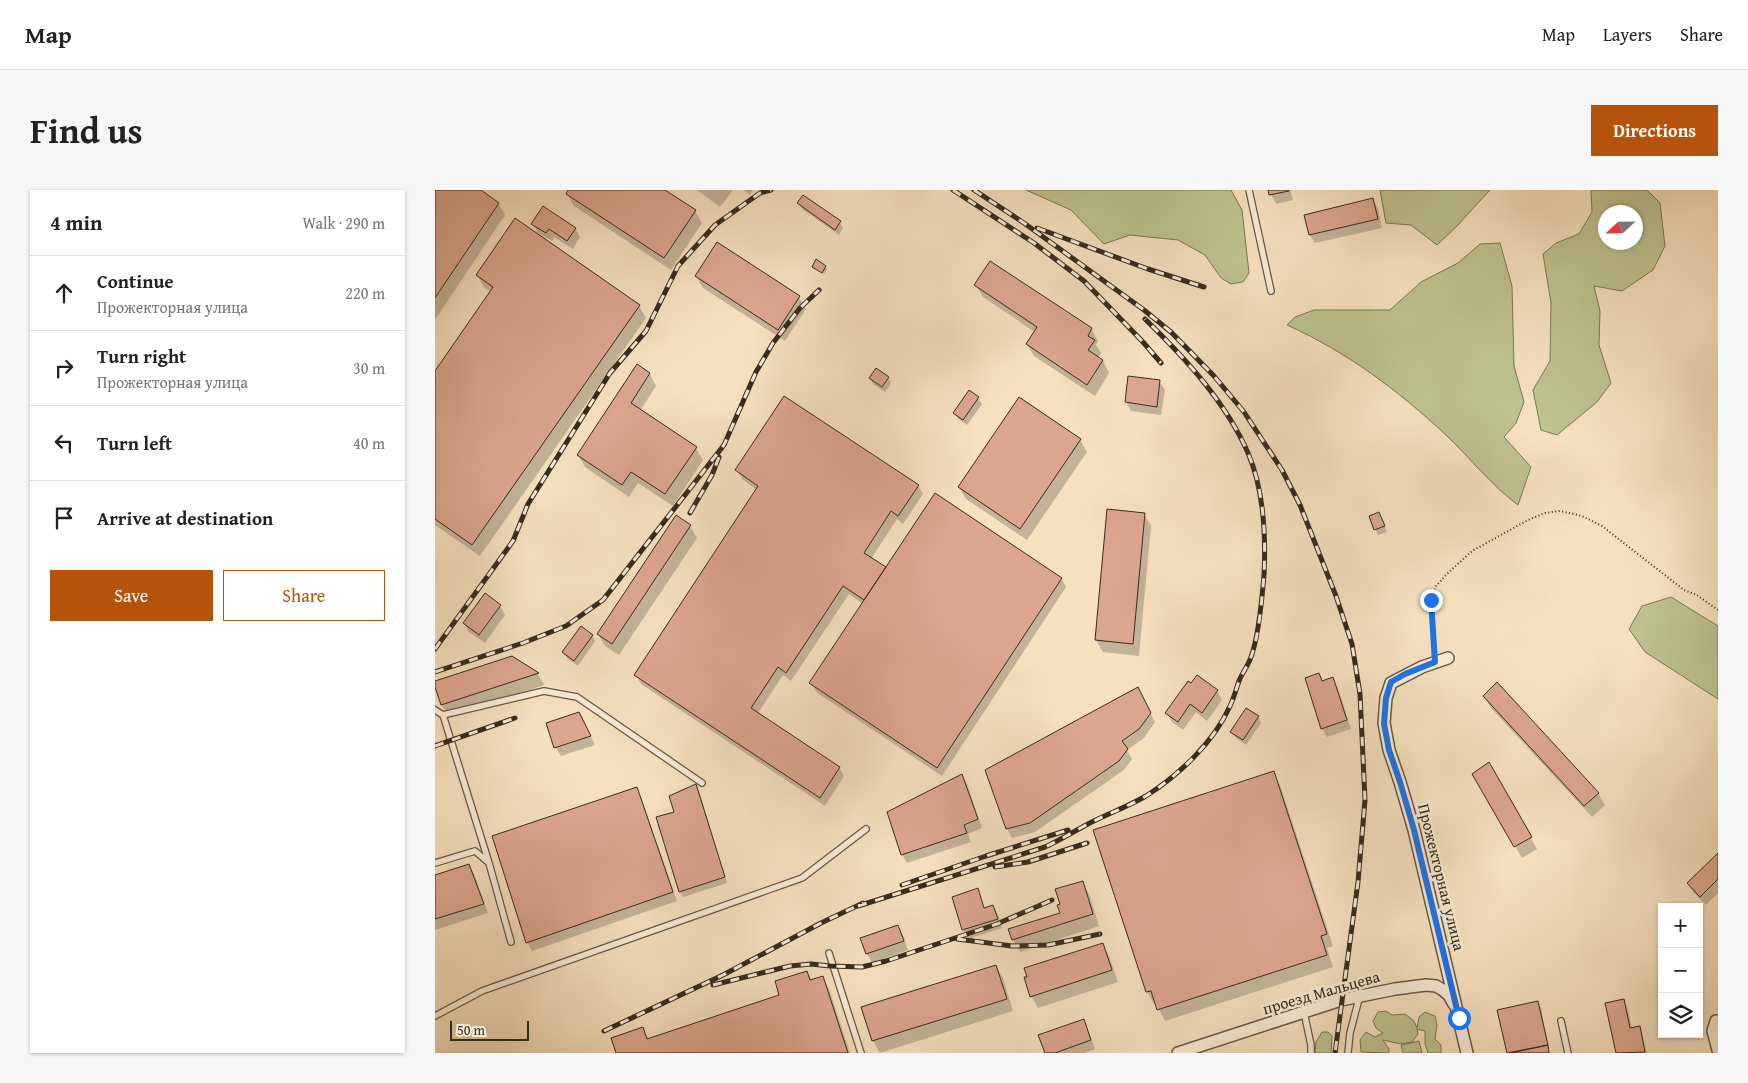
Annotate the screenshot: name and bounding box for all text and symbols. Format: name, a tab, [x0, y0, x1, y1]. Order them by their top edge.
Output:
text: Map	[25, 17, 72, 52]
text: Map	[1542, 21, 1575, 48]
text: Layers	[1603, 21, 1652, 48]
text: Share	[1680, 21, 1723, 48]
text: Find us	[30, 105, 143, 156]
button: Directions	[1591, 105, 1718, 156]
north arrow	[1598, 205, 1643, 250]
text: 4 min	[50, 207, 102, 238]
text: Walk · 290 m	[302, 211, 385, 235]
text: Continue	[97, 267, 174, 295]
icon: ahead	[50, 279, 78, 307]
text: 220 m	[345, 281, 385, 305]
text: Прожекторная улица	[97, 295, 248, 319]
text: Turn right	[97, 342, 186, 370]
icon: right	[50, 354, 78, 382]
text: 30 m	[353, 356, 385, 380]
text: Прожекторная улица	[97, 370, 248, 394]
icon: left	[50, 429, 78, 457]
text: Turn left	[97, 429, 172, 457]
text: 40 m	[353, 431, 385, 455]
icon: arrive	[50, 504, 78, 532]
text: Arrive at destination	[97, 504, 273, 532]
button: Save	[50, 570, 213, 621]
button: Share	[223, 570, 385, 621]
route end	[1420, 589, 1443, 612]
street label: Прожекторная улица	[1412, 801, 1472, 954]
map controls	[1658, 903, 1703, 1038]
button: +	[1658, 903, 1703, 948]
button: −	[1658, 948, 1703, 993]
street label: проезд Мальцева	[1260, 964, 1383, 1020]
button: layers	[1658, 993, 1703, 1038]
route start	[1448, 1007, 1471, 1030]
scale bar	[450, 1018, 529, 1041]
text: 50 m	[457, 1020, 485, 1040]

